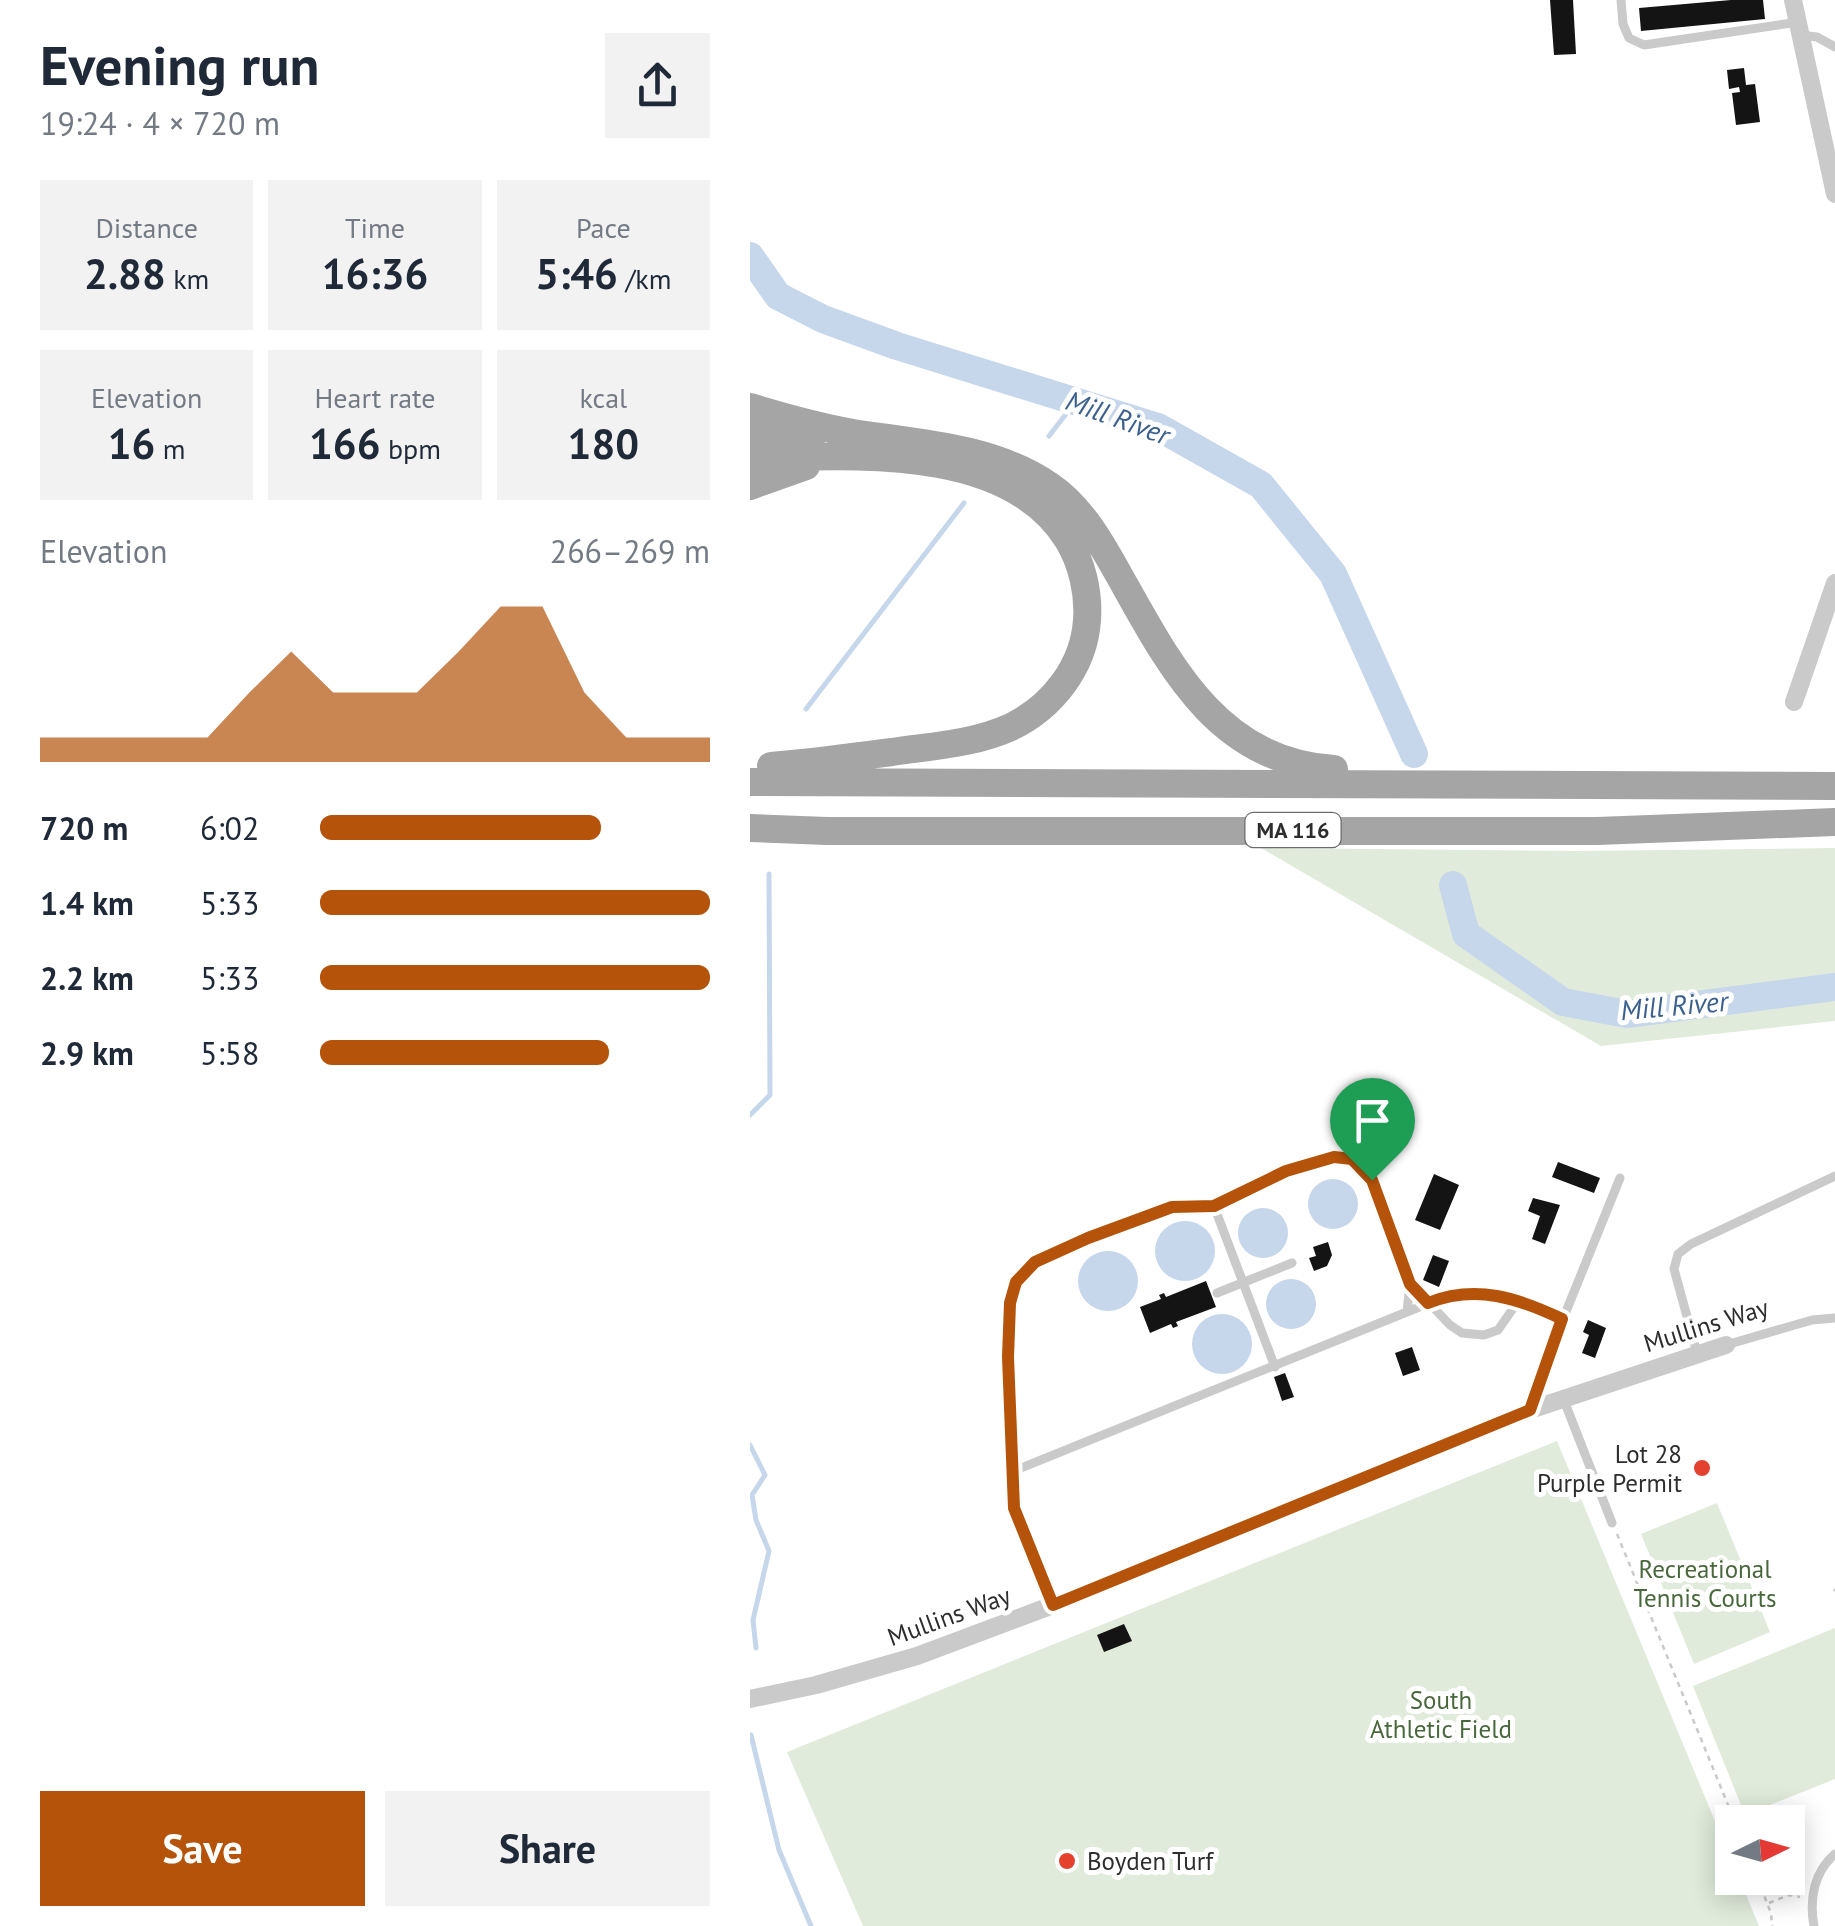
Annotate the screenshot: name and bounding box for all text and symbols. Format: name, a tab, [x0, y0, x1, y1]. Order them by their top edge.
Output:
text: Evening run	[40, 29, 320, 100]
button: share	[605, 33, 710, 138]
text: 19:24 · 4 × 720 m	[40, 102, 280, 144]
text: Distance	[95, 209, 198, 246]
text: Time	[345, 209, 405, 246]
text: Pace	[576, 209, 631, 246]
text: 2.88	[84, 246, 166, 301]
text: 16:36	[322, 246, 428, 301]
text: 5:46	[535, 246, 618, 301]
text: km	[166, 260, 209, 297]
text: /km	[618, 260, 671, 297]
text: Elevation	[91, 379, 202, 416]
text: Heart rate	[314, 379, 436, 416]
text: kcal	[579, 379, 627, 416]
water label: Mill River	[1061, 381, 1177, 453]
text: 16	[108, 416, 155, 471]
text: 166	[309, 416, 380, 471]
text: 180	[568, 416, 639, 471]
text: m	[155, 430, 186, 467]
text: bpm	[380, 430, 441, 467]
text: Elevation	[40, 530, 167, 572]
text: 266–269 m	[550, 530, 710, 572]
text: 720 m	[40, 807, 128, 849]
text: 6:02	[200, 807, 259, 849]
road number: MA 116	[1246, 813, 1340, 847]
text: 1.4 km	[40, 882, 134, 924]
text: 5:33	[200, 882, 259, 924]
text: 2.2 km	[40, 957, 134, 999]
text: 5:33	[200, 957, 259, 999]
water label: Mill River	[1619, 982, 1731, 1028]
text: 2.9 km	[40, 1032, 134, 1074]
text: 5:58	[200, 1032, 259, 1074]
pin	[1330, 1078, 1415, 1181]
icon: arrive	[1345, 1093, 1400, 1148]
street label: Mullins Way	[1640, 1291, 1773, 1359]
place label: Lot 28 Purple Permit	[1537, 1438, 1683, 1499]
marker: Lot 28 Purple Permit	[1691, 1457, 1713, 1479]
park label: Recreational Tennis Courts	[1633, 1553, 1777, 1614]
street label: Mullins Way	[883, 1579, 1015, 1653]
park label: South Athletic Field	[1370, 1684, 1512, 1745]
button: Save	[40, 1791, 365, 1906]
button: Share	[385, 1791, 710, 1906]
north arrow	[1715, 1805, 1805, 1895]
map controls	[1715, 1805, 1805, 1895]
place label: Boyden Turf	[1087, 1845, 1214, 1877]
marker: Boyden Turf	[1056, 1850, 1078, 1872]

